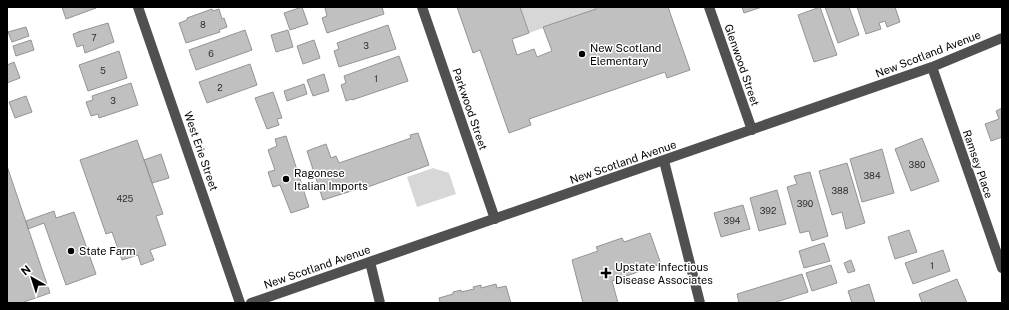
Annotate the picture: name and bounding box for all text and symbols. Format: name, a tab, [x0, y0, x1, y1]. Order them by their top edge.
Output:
house number: 8	[200, 19, 206, 30]
street label: Glenwood Street	[722, 22, 762, 108]
street label: New Scotland Avenue	[874, 28, 982, 80]
house number: 7	[91, 32, 97, 43]
house number: 3	[363, 40, 369, 51]
place label: New Scotland Elementary	[590, 42, 661, 67]
house number: 6	[208, 48, 214, 59]
marker: New Scotland Elementary	[577, 49, 587, 59]
house number: 5	[100, 65, 106, 76]
street label: Parkwood Street	[450, 66, 490, 152]
house number: 1	[374, 73, 378, 84]
house number: 2	[217, 82, 223, 93]
house number: 3	[110, 95, 116, 106]
street label: West Erie Street	[182, 110, 220, 192]
street label: Ramsey Place	[961, 128, 995, 200]
street label: New Scotland Avenue	[568, 138, 678, 186]
house number: 380	[909, 159, 926, 170]
place label: Ragonese Italian Imports	[294, 167, 368, 192]
house number: 384	[863, 170, 881, 181]
marker: Ragonese Italian Imports	[281, 174, 291, 184]
house number: 388	[831, 185, 849, 196]
house number: 425	[117, 193, 134, 204]
house number: 390	[797, 198, 814, 209]
house number: 392	[760, 205, 776, 216]
house number: 394	[724, 215, 741, 226]
street label: New Scotland Avenue	[262, 243, 372, 291]
place label: State Farm	[79, 245, 136, 257]
marker: State Farm	[66, 246, 76, 256]
north arrow	[12, 258, 52, 298]
house number: 1	[930, 260, 934, 271]
place label: Upstate Infectious Disease Associates	[615, 261, 713, 286]
text: N	[19, 263, 33, 278]
marker: Upstate Infectious Disease Associates	[600, 267, 612, 279]

